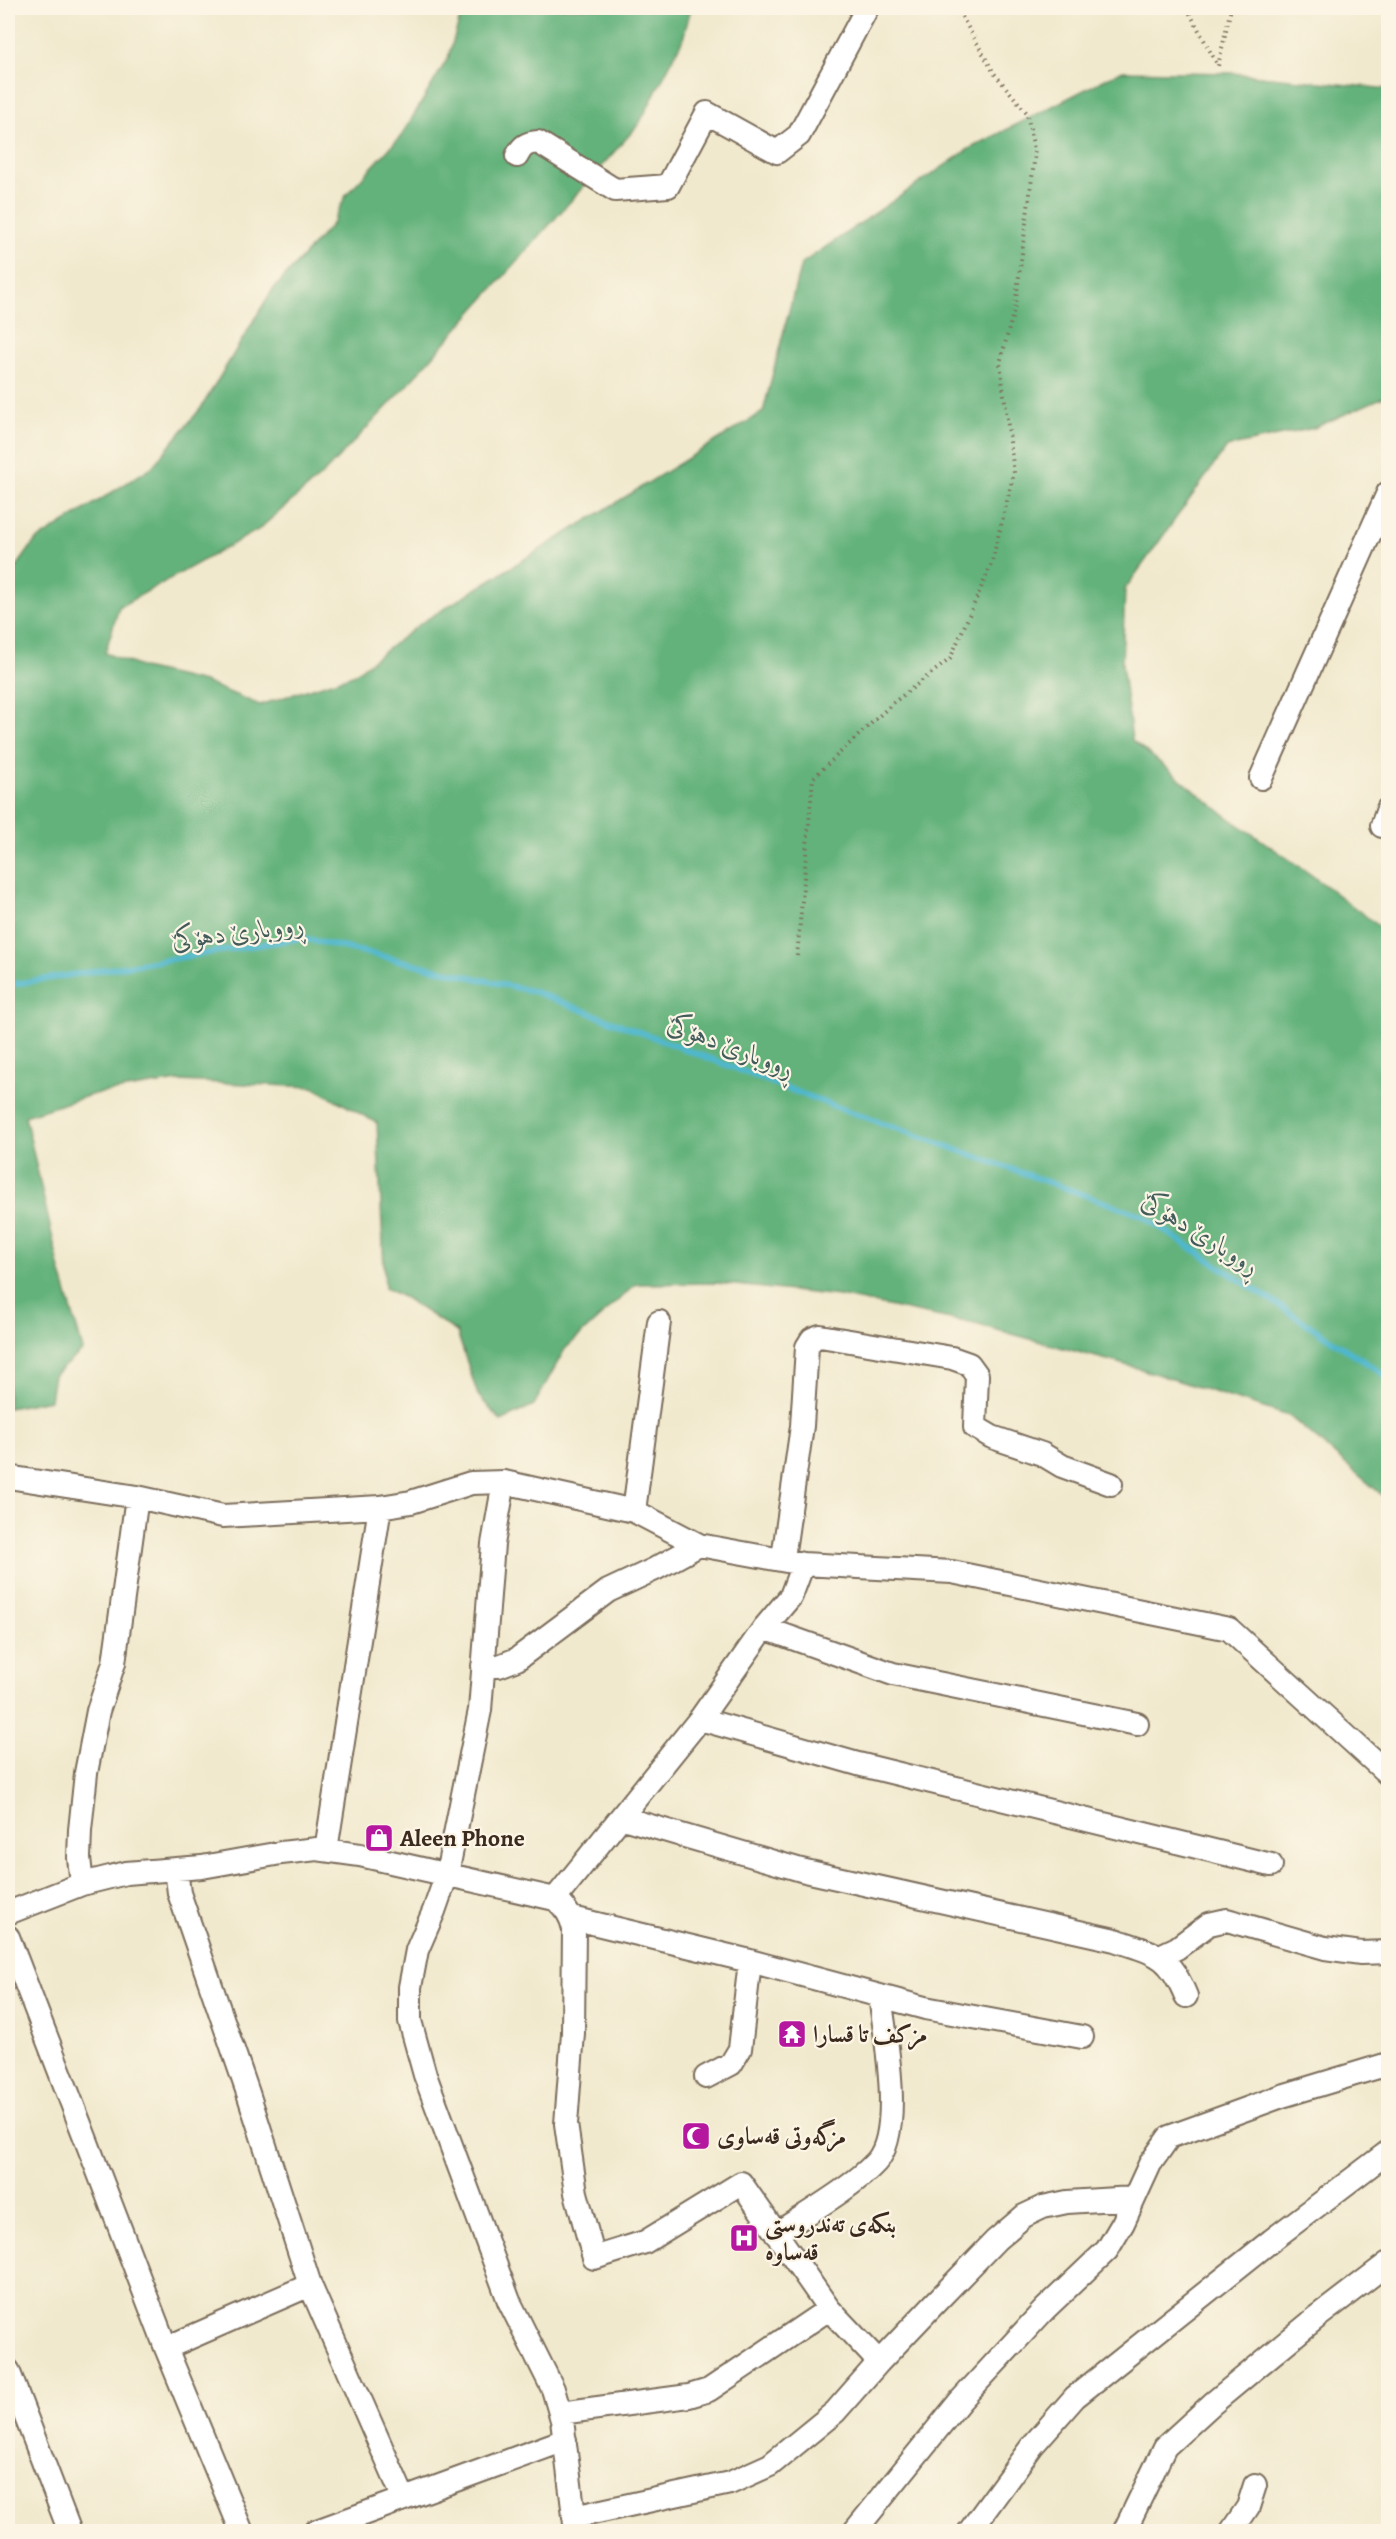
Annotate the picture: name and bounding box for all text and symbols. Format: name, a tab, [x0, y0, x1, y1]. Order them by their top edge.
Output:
water label: ڕووبارێ دهۆكێ	[169, 906, 307, 962]
water label: ڕووبارێ دهۆكێ	[660, 1005, 800, 1090]
water label: ڕووبارێ دهۆكێ	[1132, 1182, 1267, 1287]
shop icon: Aleen Phone	[363, 1822, 395, 1854]
place label: Aleen Phone	[399, 1822, 525, 1854]
temple icon: مزكف تا قسارا	[776, 2018, 808, 2050]
place label: مزكف تا قسارا	[813, 2018, 927, 2051]
place label: مزگەوتی قەساوی	[717, 2118, 846, 2153]
mosque icon: مزگەوتی قەساوی	[680, 2120, 712, 2152]
place label: بنکەی تەندروستی قەساوە	[765, 2208, 896, 2268]
hospital icon: بنکەی تەندروستی قەساوە	[728, 2222, 760, 2254]

